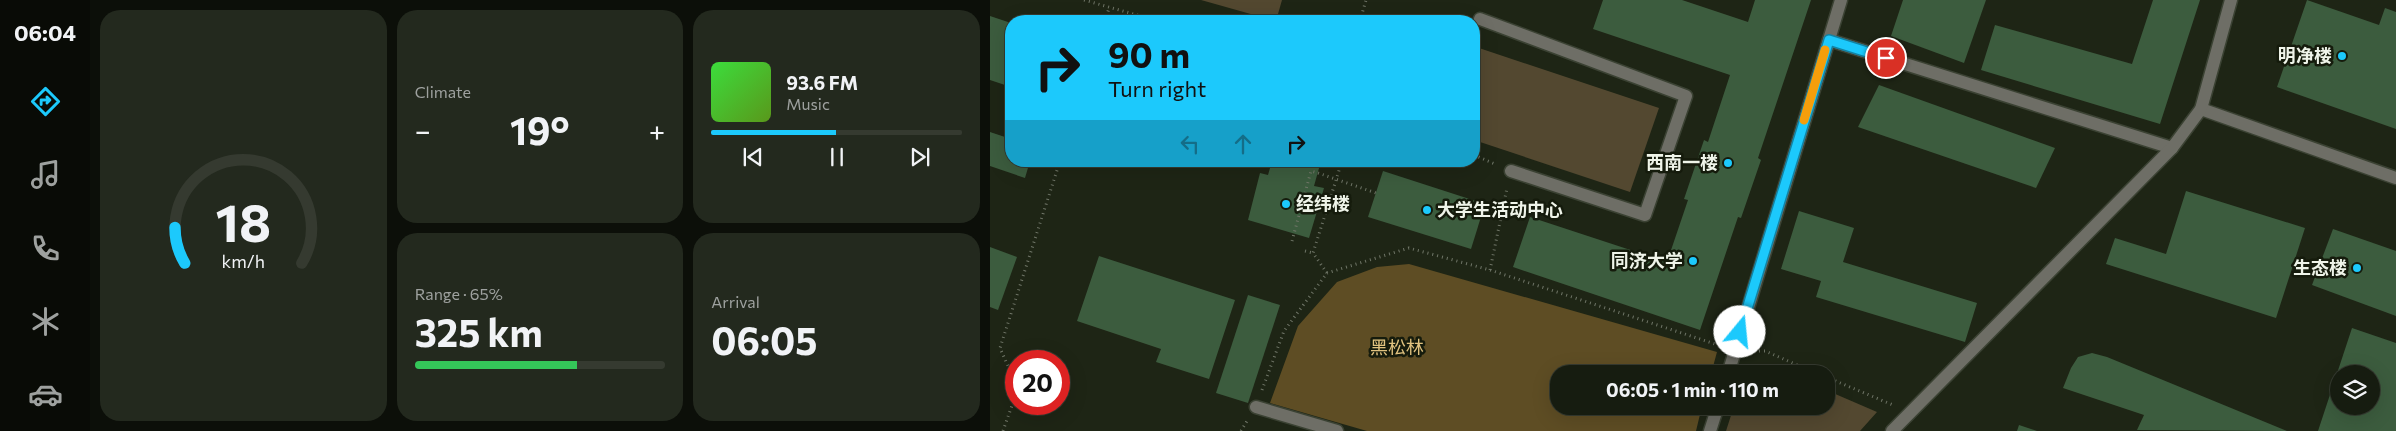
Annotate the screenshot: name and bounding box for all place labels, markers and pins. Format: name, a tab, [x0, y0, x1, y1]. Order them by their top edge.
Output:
pin	[1865, 37, 1907, 79]
place label: 明净楼	[2278, 44, 2332, 66]
marker: 明净楼	[2336, 50, 2348, 62]
place label: 西南一楼	[1646, 151, 1718, 173]
marker: 西南一楼	[1722, 157, 1734, 169]
place label: 经纬楼	[1296, 192, 1350, 214]
marker: 经纬楼	[1280, 198, 1292, 210]
place label: 大学生活动中心	[1437, 198, 1563, 220]
marker: 大学生活动中心	[1421, 204, 1433, 216]
place label: 同济大学	[1611, 249, 1683, 271]
marker: 同济大学	[1687, 255, 1699, 267]
place label: 生态楼	[2293, 256, 2347, 278]
marker: 生态楼	[2351, 262, 2363, 274]

